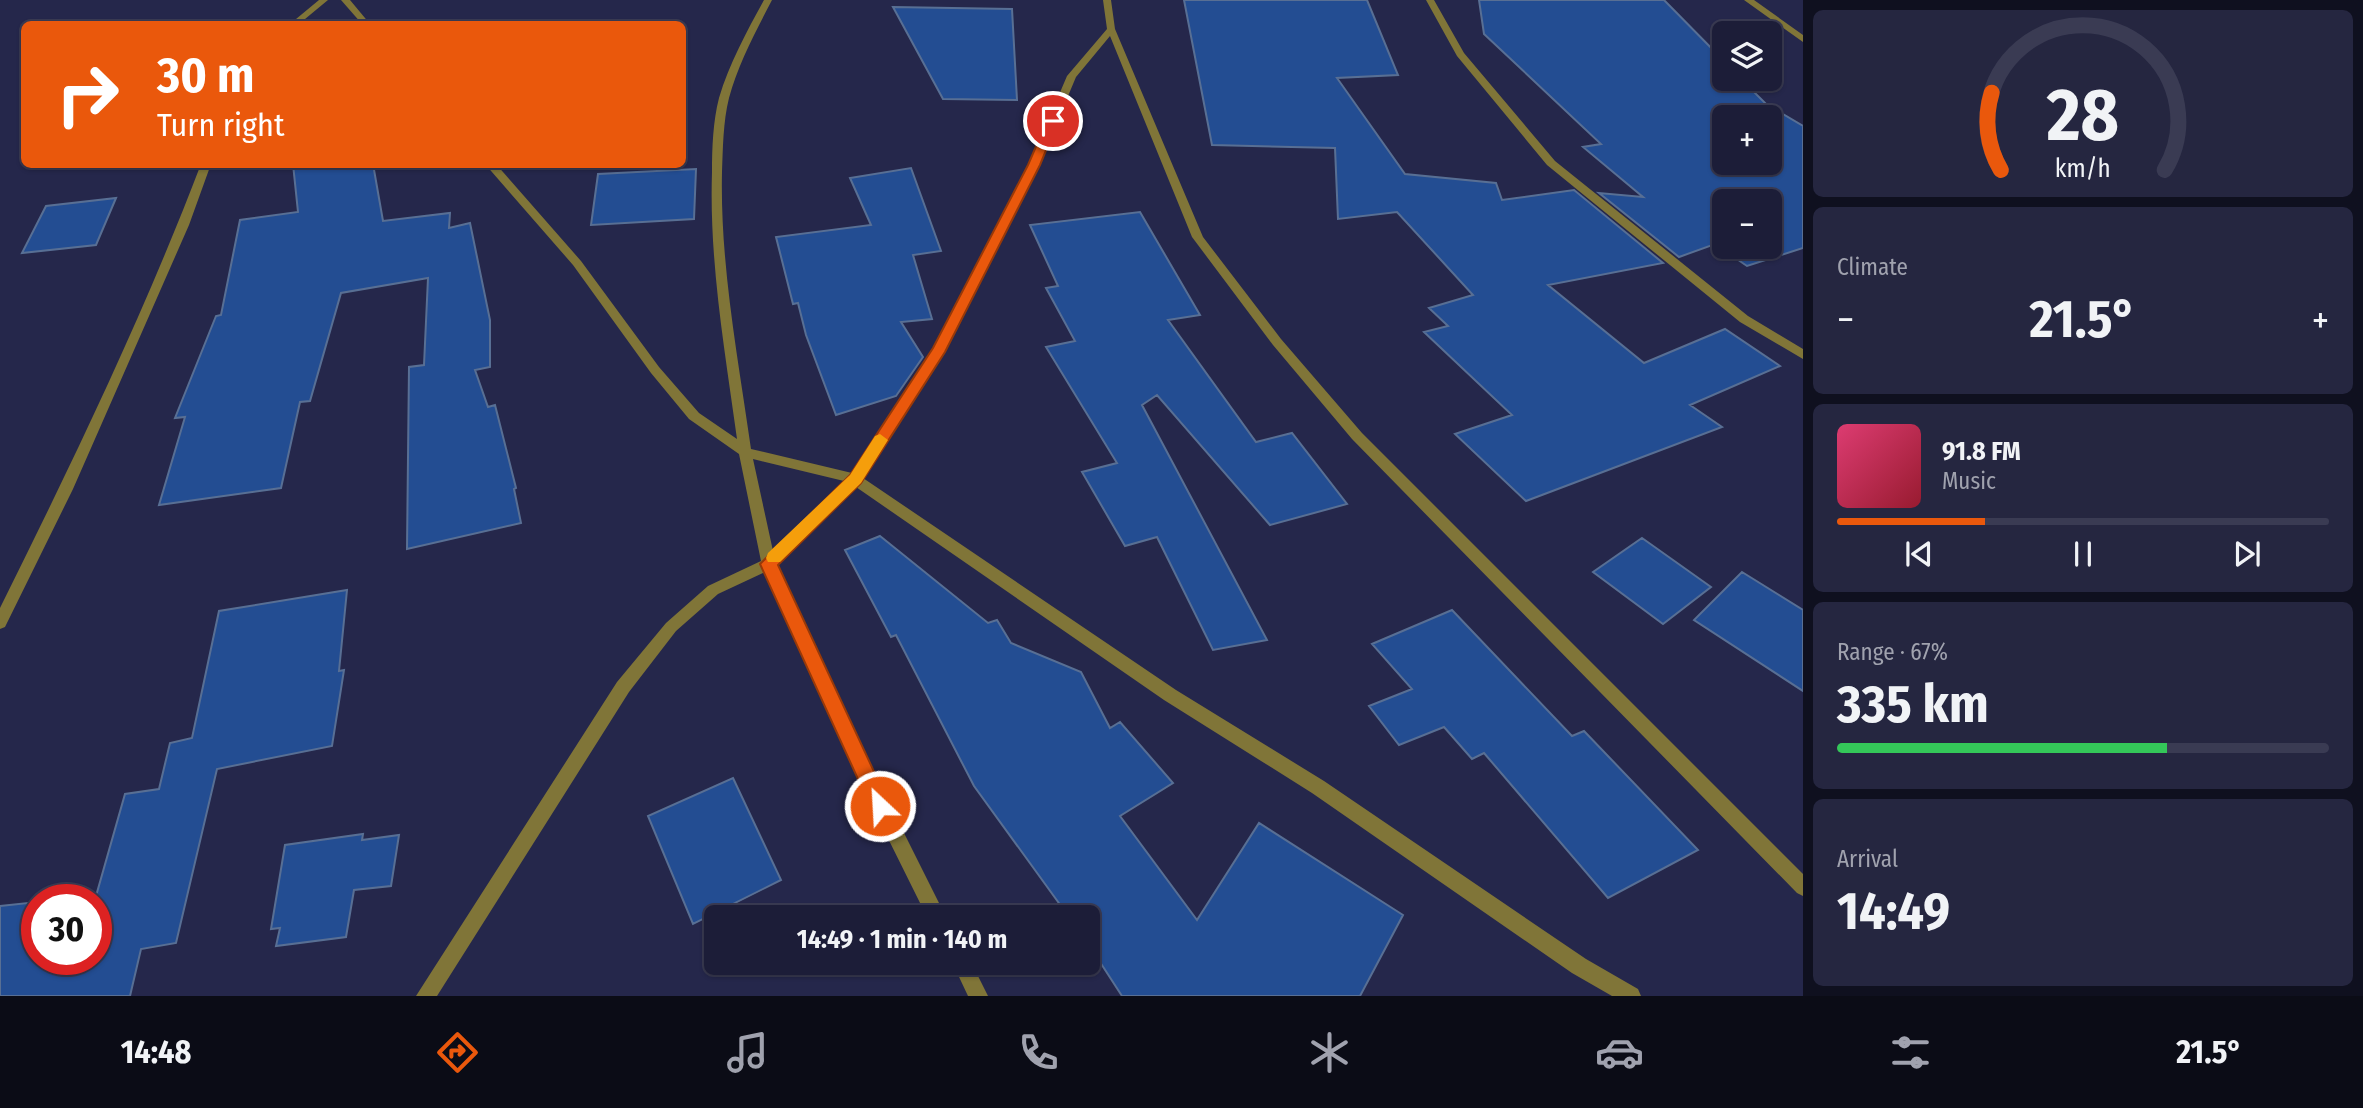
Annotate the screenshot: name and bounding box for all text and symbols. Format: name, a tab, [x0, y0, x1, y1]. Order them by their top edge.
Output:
map controls	[1712, 21, 1782, 259]
button: layers	[1712, 21, 1782, 91]
text: 30 m	[157, 46, 255, 105]
icon: right	[42, 49, 133, 140]
text: 28	[2046, 72, 2119, 159]
pin	[1023, 91, 1083, 151]
icon: arrive	[1034, 102, 1072, 140]
button: +	[1712, 105, 1782, 175]
text: Turn right	[157, 106, 284, 144]
text: km/h	[2055, 153, 2111, 183]
button: −	[1712, 189, 1782, 259]
text: Climate	[1837, 253, 1908, 281]
text: 21.5°	[2029, 288, 2136, 351]
text: −	[1837, 297, 1854, 343]
text: +	[2312, 297, 2329, 343]
text: 91.8 FM	[1942, 436, 2021, 467]
text: Music	[1942, 467, 1996, 495]
icon: previous	[1900, 535, 1938, 573]
icon: pause	[2064, 535, 2102, 573]
icon: next	[2228, 535, 2266, 573]
text: Range · 67%	[1837, 638, 1948, 666]
text: 335 km	[1837, 673, 1989, 736]
position arrow	[843, 769, 917, 843]
text: Arrival	[1837, 845, 1898, 873]
text: 14:49	[1837, 880, 1950, 943]
speed limit sign: 30	[21, 884, 112, 975]
text: 14:49 · 1 min · 140 m	[797, 924, 1007, 955]
icon: directions	[433, 1028, 482, 1077]
icon: music	[723, 1028, 772, 1077]
icon: phone	[1014, 1028, 1063, 1077]
icon: climate	[1305, 1028, 1354, 1077]
icon: car	[1595, 1028, 1644, 1077]
icon: filters	[1886, 1028, 1935, 1077]
text: 14:48	[121, 1033, 191, 1071]
text: 21.5°	[2176, 1033, 2242, 1071]

